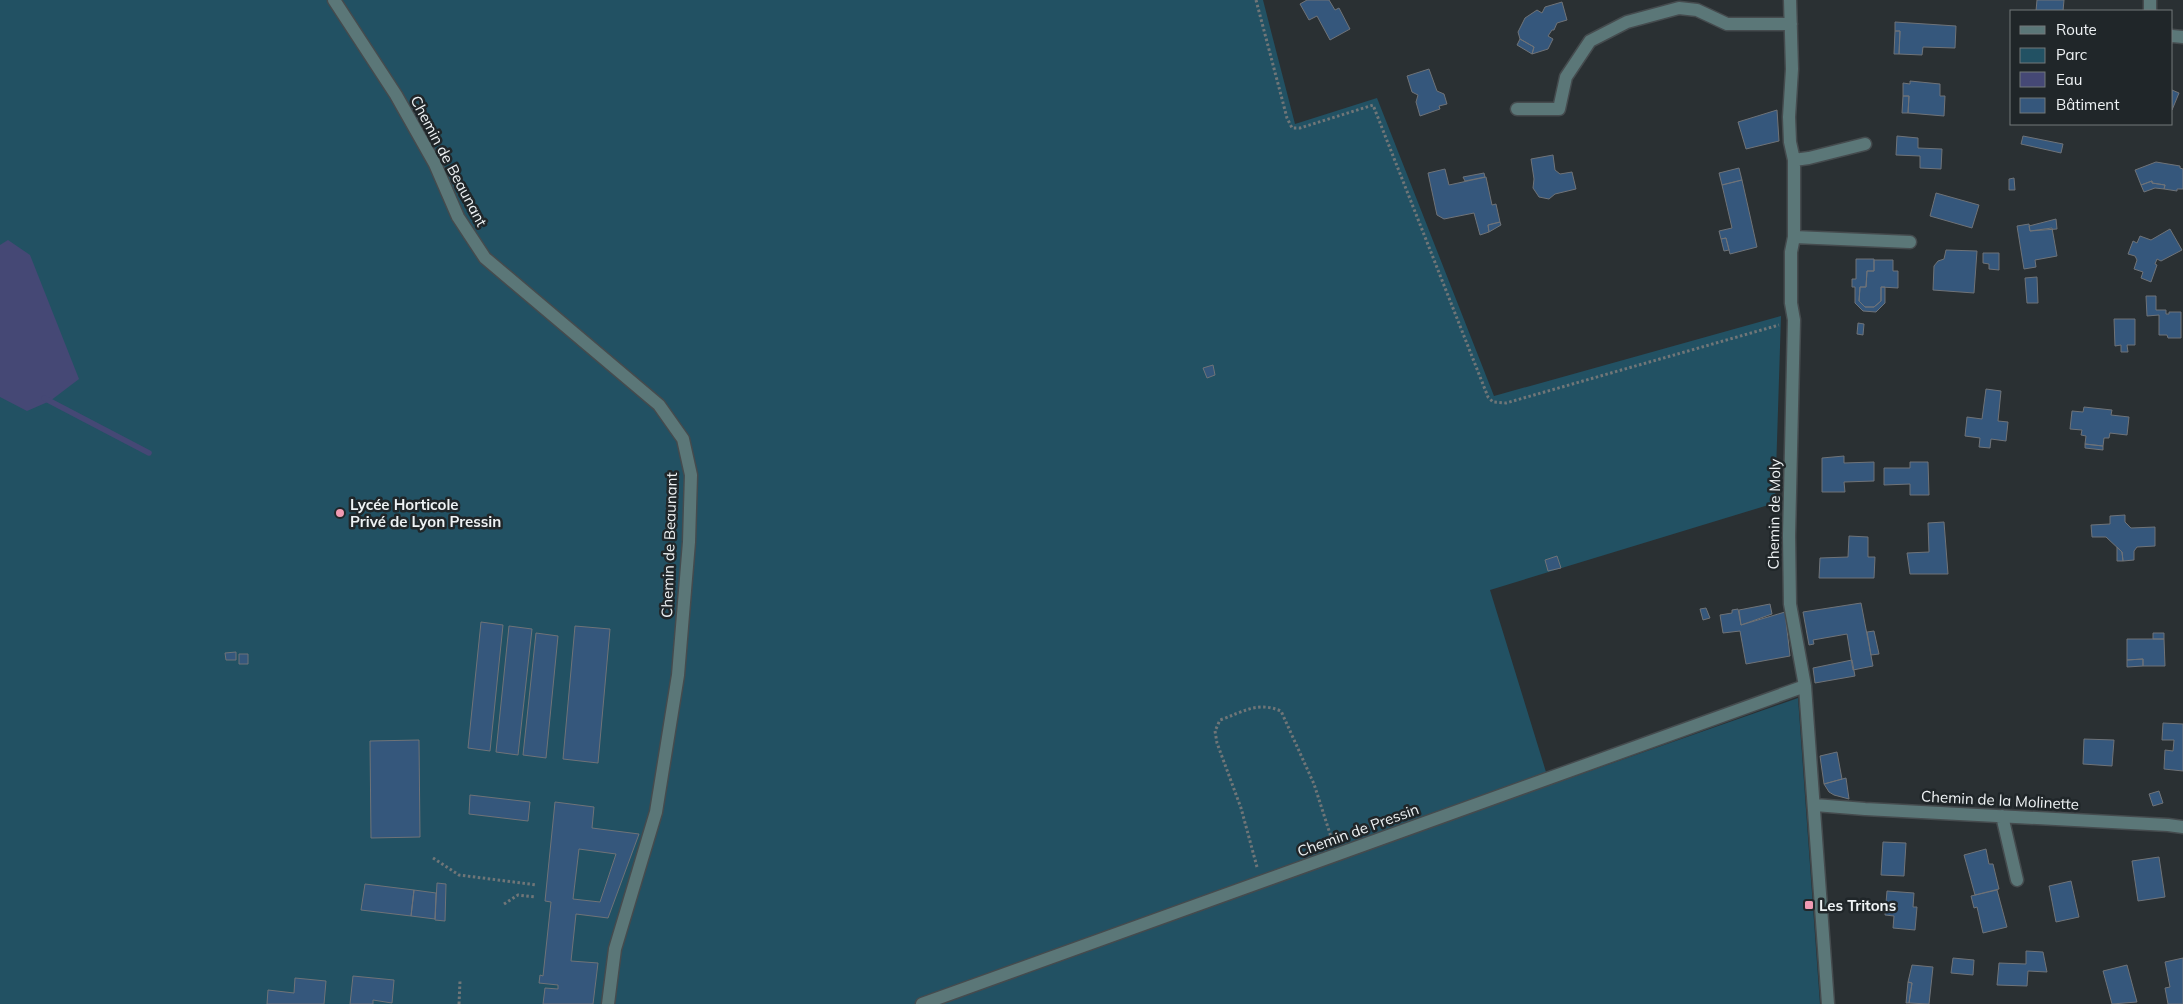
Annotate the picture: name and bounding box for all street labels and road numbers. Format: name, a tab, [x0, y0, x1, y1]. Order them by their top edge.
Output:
street label: Chemin de Beaunant	[406, 92, 492, 230]
street label: Chemin de Moly	[1764, 458, 1784, 570]
street label: Chemin de Beaunant	[657, 472, 681, 618]
street label: Chemin de la Molinette	[1921, 786, 2079, 814]
street label: Chemin de Pressin	[1295, 799, 1421, 861]

